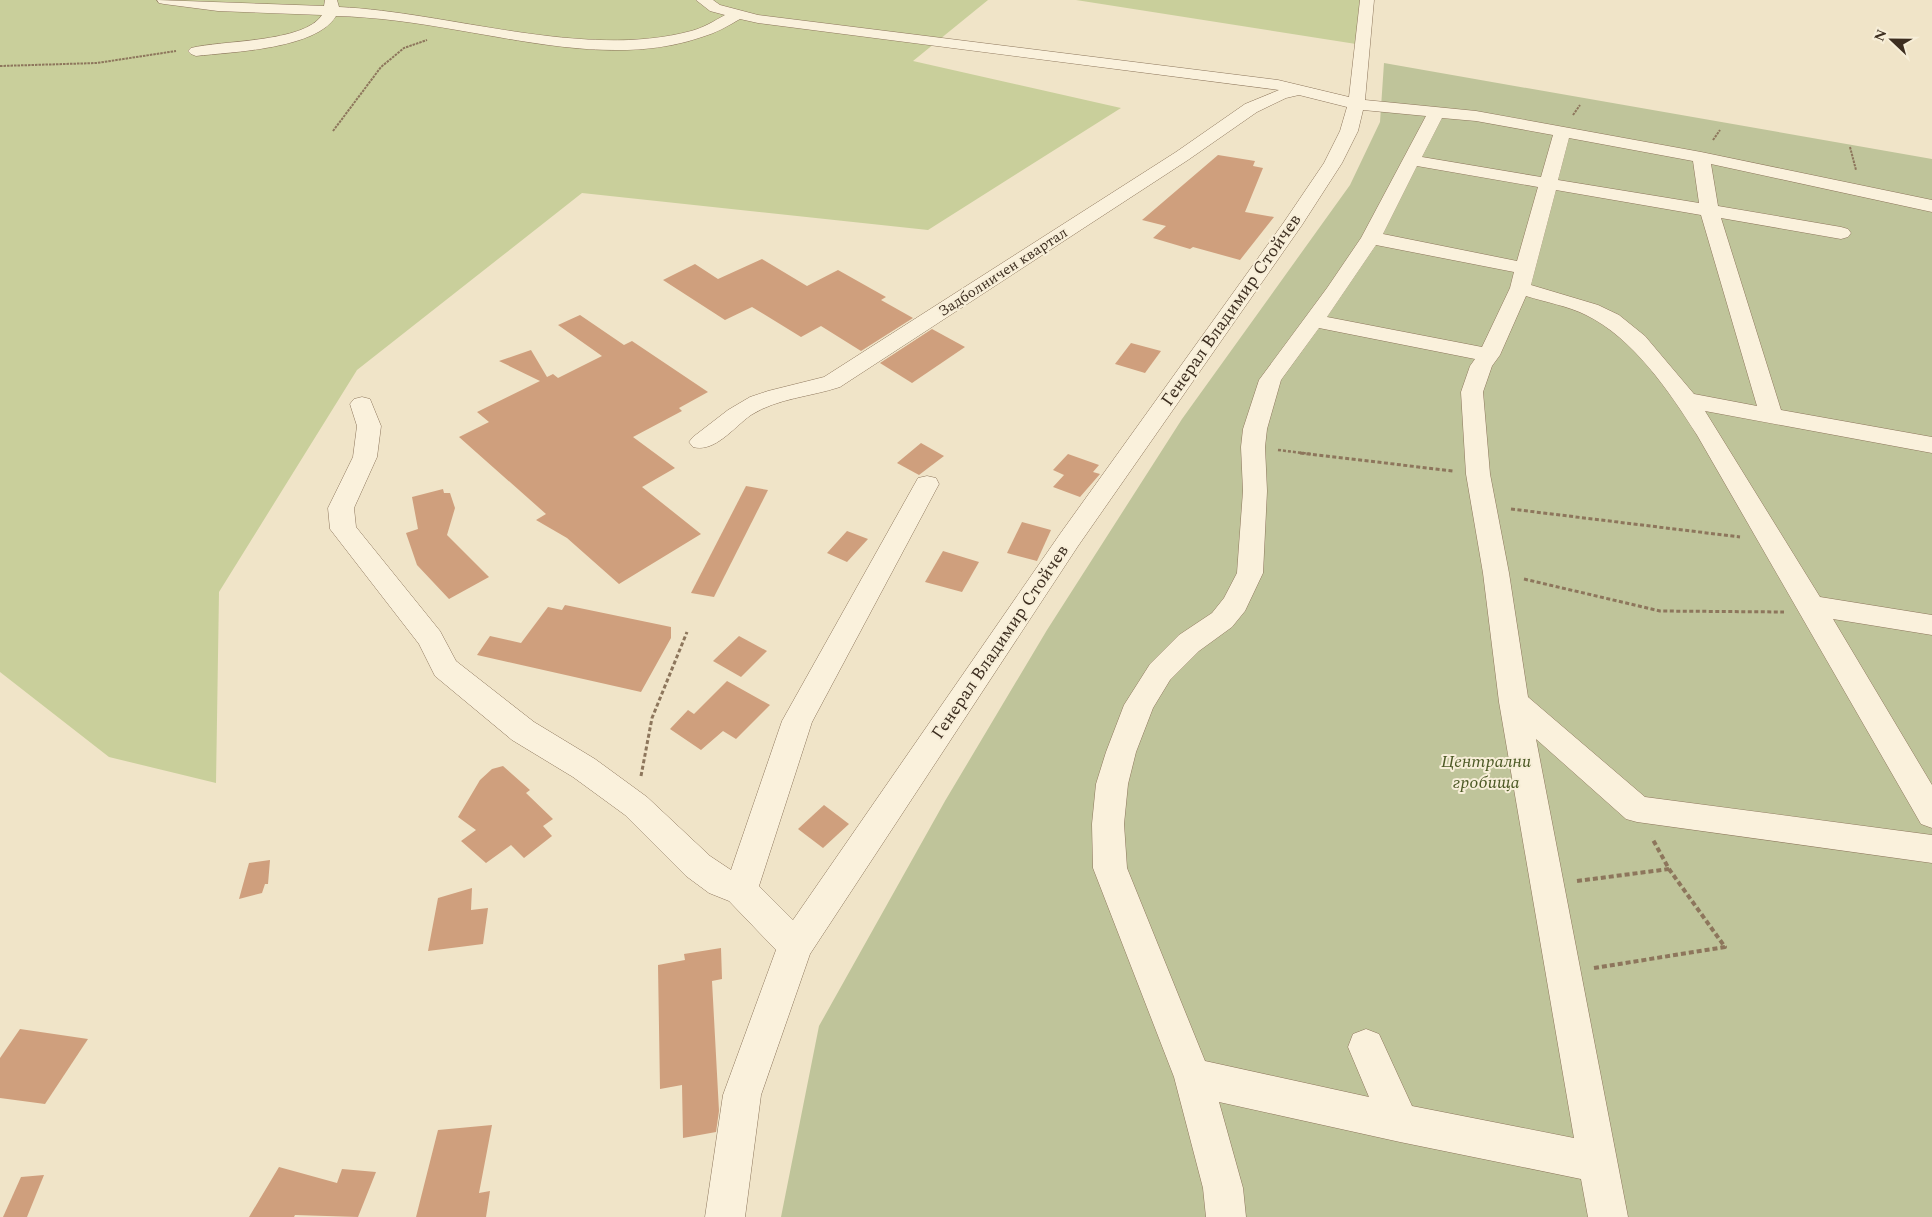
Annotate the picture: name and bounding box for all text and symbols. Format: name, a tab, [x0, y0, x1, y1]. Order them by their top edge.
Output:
north arrow	[1867, 15, 1917, 65]
text: N	[1869, 26, 1892, 45]
street label: Генерал Владимир Стойчев	[1154, 208, 1308, 412]
street label: Задболничен квартал	[934, 221, 1072, 323]
street label: Генерал Владимир Стойчев	[925, 539, 1075, 745]
park label: Централни гробища	[1441, 748, 1532, 796]

